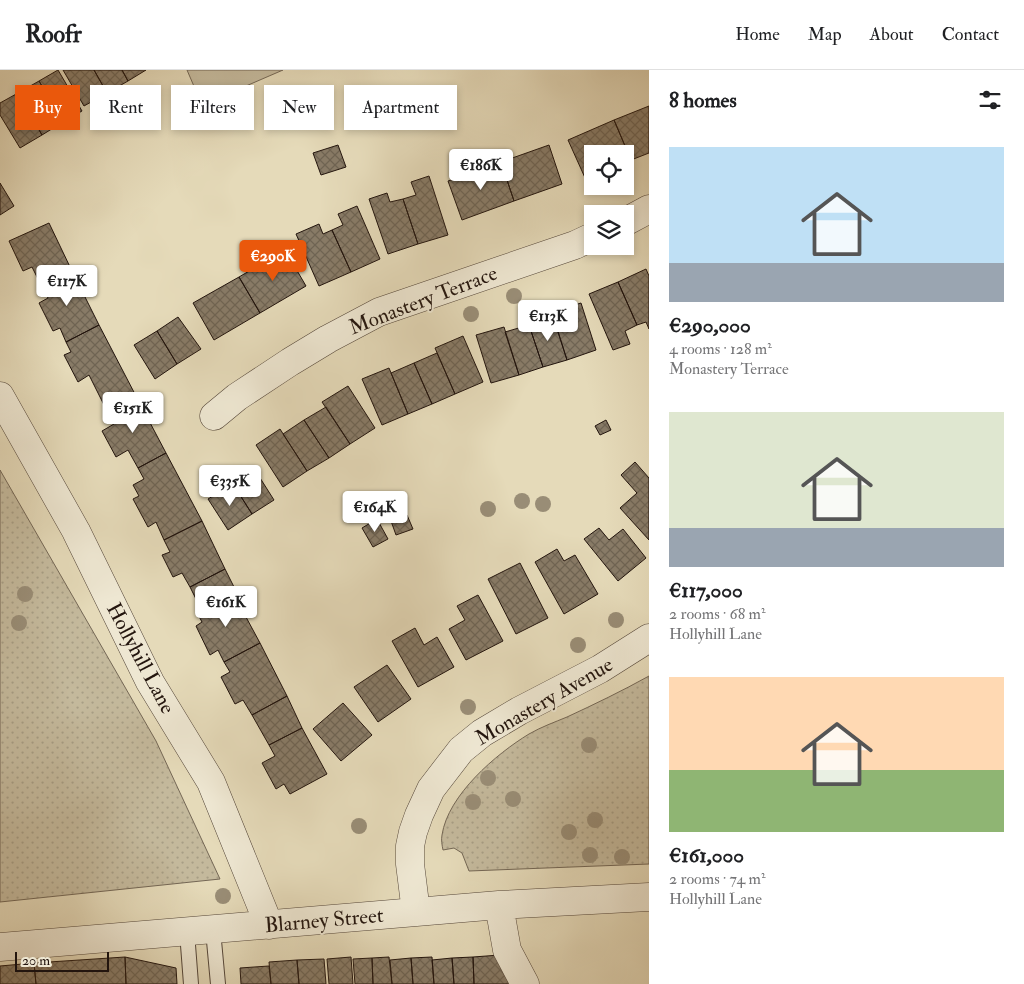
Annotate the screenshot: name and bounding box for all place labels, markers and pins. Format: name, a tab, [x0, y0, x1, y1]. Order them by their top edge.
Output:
pin: €186K	[446, 148, 516, 191]
pin: €290K	[238, 240, 308, 282]
pin: €117K	[32, 264, 102, 307]
pin: €113K	[513, 300, 583, 342]
pin: €151K	[98, 392, 168, 434]
pin: €335K	[195, 464, 265, 507]
pin: €164K	[340, 490, 410, 533]
pin: €161K	[191, 586, 261, 628]

